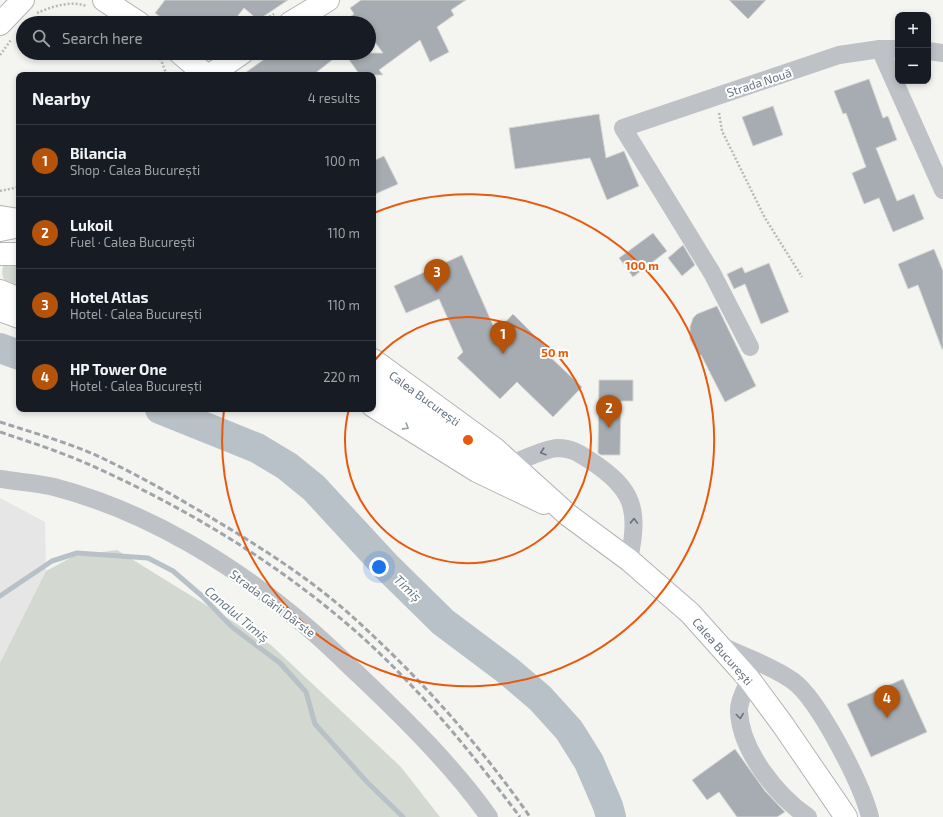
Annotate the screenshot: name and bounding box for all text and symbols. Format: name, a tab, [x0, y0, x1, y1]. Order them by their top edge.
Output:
map controls	[895, 12, 931, 84]
button: +	[895, 12, 931, 48]
search box	[16, 16, 376, 60]
icon: search	[30, 27, 52, 49]
text: Search here	[62, 29, 143, 47]
button: −	[895, 48, 931, 84]
street label: Strada Nouă	[725, 65, 793, 99]
text: Nearby	[32, 88, 90, 108]
text: 4 results	[308, 90, 360, 106]
text: Bilancia	[70, 144, 127, 162]
text: 1	[42, 153, 48, 169]
text: 100 m	[325, 153, 360, 169]
text: Shop · Calea București	[70, 162, 200, 178]
text: Lukoil	[70, 216, 113, 234]
text: 2	[41, 225, 49, 241]
text: 110 m	[328, 225, 360, 241]
text: Fuel · Calea București	[70, 234, 195, 250]
text: 100 m	[625, 258, 659, 272]
pin: 3	[424, 259, 450, 292]
text: Hotel Atlas	[70, 288, 148, 306]
text: 3	[41, 297, 49, 313]
text: 110 m	[328, 297, 360, 313]
text: Hotel · Calea București	[70, 306, 202, 322]
pin: 1	[490, 321, 516, 354]
text: 50 m	[541, 345, 569, 359]
text: HP Tower One	[70, 360, 167, 378]
street label: Calea București	[386, 368, 463, 430]
text: 4	[41, 369, 49, 385]
text: 220 m	[323, 369, 360, 385]
text: Hotel · Calea București	[70, 378, 202, 394]
pin: 2	[596, 395, 622, 428]
one-way arrow	[402, 422, 409, 430]
centre of rings	[461, 433, 475, 447]
one-way arrow	[540, 447, 547, 456]
one-way arrow	[630, 518, 638, 524]
your location	[369, 557, 389, 577]
street label: Strada Gării Dârste	[228, 566, 318, 640]
water label: Timiș	[390, 571, 425, 606]
water label: Canalul Timiș	[201, 583, 273, 646]
street label: Calea București	[689, 615, 756, 689]
pin: 4	[874, 685, 900, 718]
one-way arrow	[735, 713, 744, 720]

